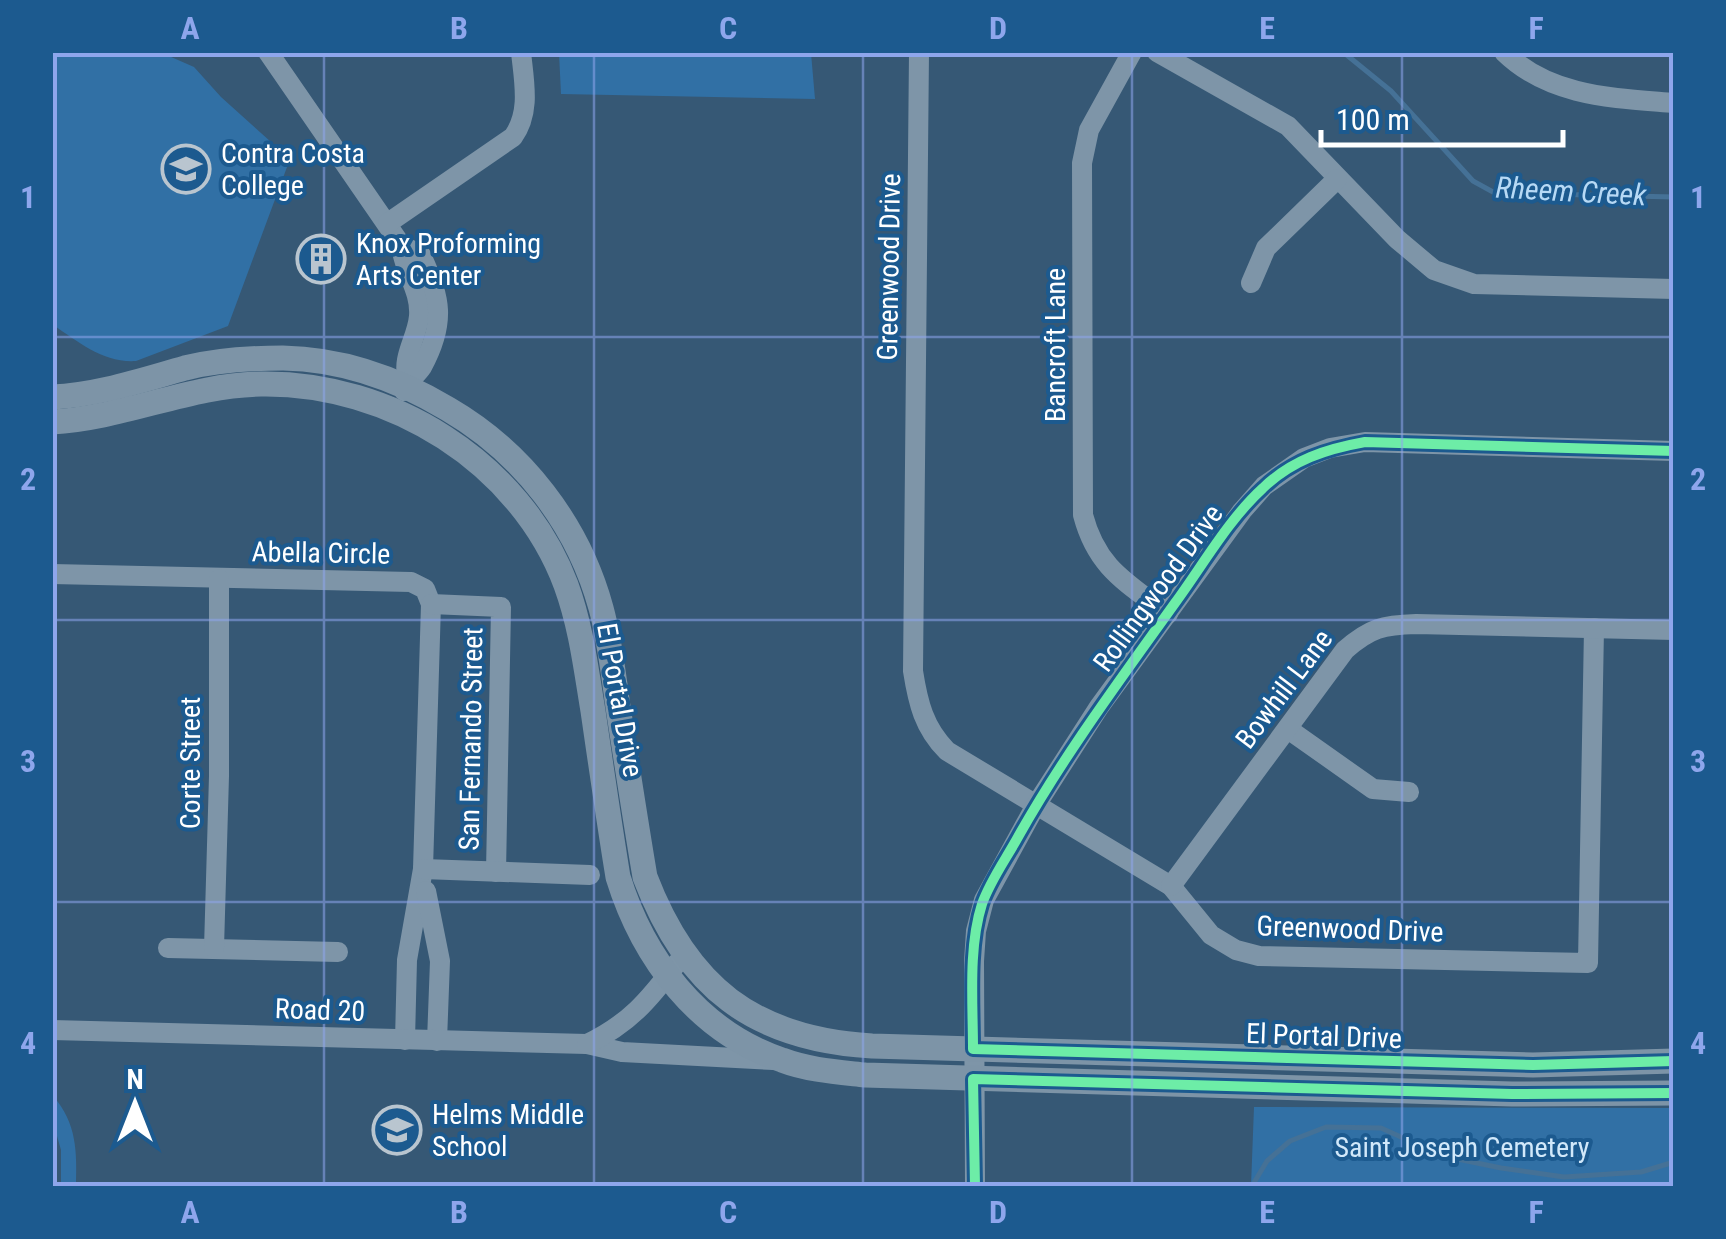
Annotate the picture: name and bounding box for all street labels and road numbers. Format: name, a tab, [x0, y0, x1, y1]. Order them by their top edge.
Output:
street label: Greenwood Drive	[871, 173, 907, 361]
street label: Bancroft Lane	[1039, 268, 1072, 422]
street label: Rollingwood Drive	[1086, 498, 1230, 678]
street label: Abella Circle	[251, 535, 391, 571]
street label: El Portal Drive	[590, 620, 650, 780]
street label: Bowhill Lane	[1229, 623, 1339, 755]
street label: San Fernando Street	[453, 627, 489, 851]
street label: Corte Street	[174, 697, 207, 829]
street label: Greenwood Drive	[1256, 909, 1444, 949]
street label: Road 20	[274, 992, 366, 1028]
street label: El Portal Drive	[1246, 1017, 1402, 1055]

